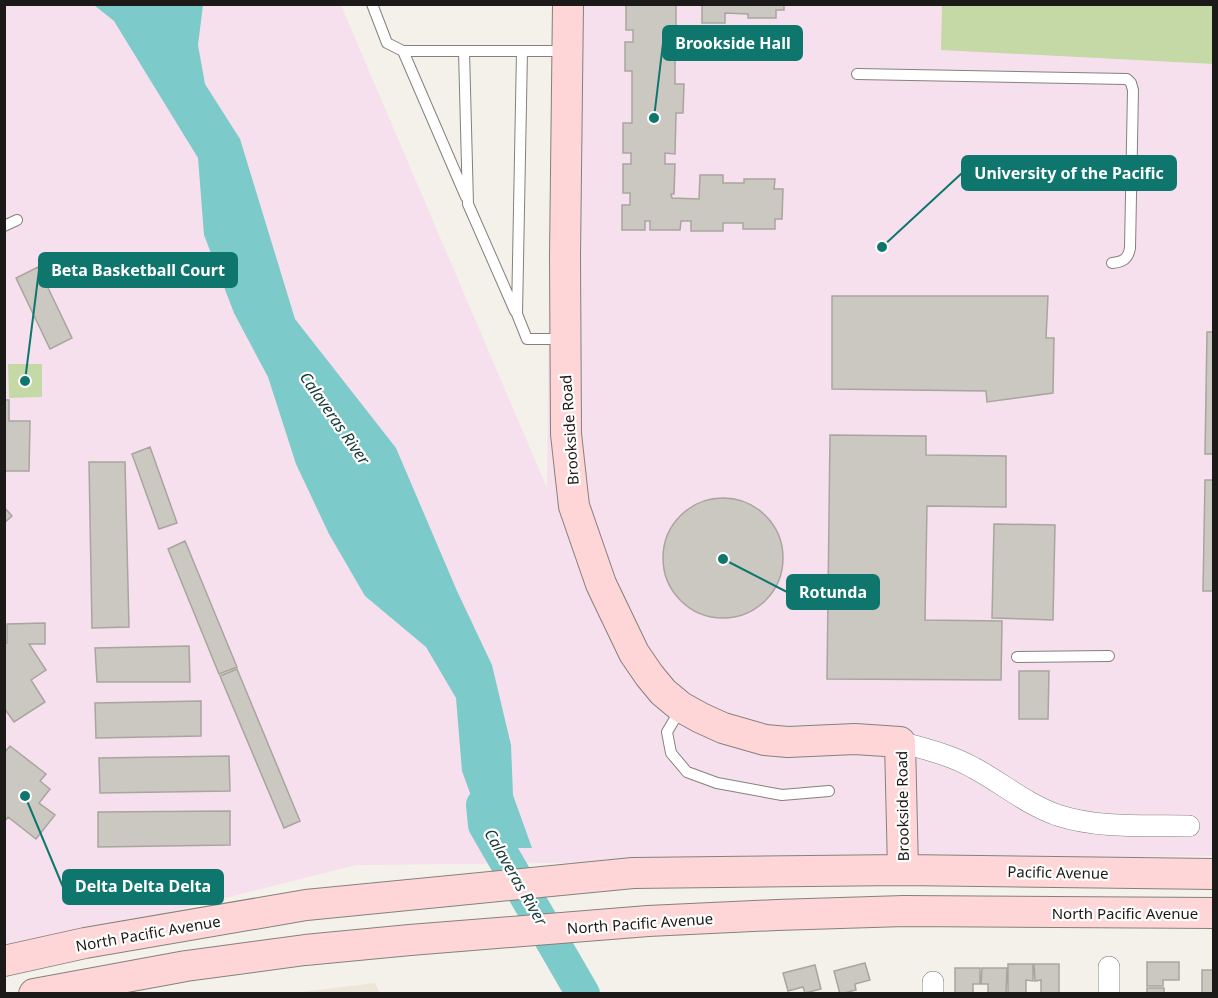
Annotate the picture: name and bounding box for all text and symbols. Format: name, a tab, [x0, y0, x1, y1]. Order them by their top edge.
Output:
callout: Brookside Hall	[663, 26, 802, 60]
text: Brookside Hall	[675, 32, 791, 54]
callout: University of the Pacific	[962, 156, 1176, 190]
text: University of the Pacific	[974, 162, 1164, 184]
callout: Beta Basketball Court	[39, 253, 237, 287]
text: Beta Basketball Court	[51, 259, 225, 281]
water label: Calaveras River	[295, 367, 375, 469]
street label: Brookside Road	[555, 374, 583, 486]
callout: Rotunda	[787, 575, 879, 609]
text: Rotunda	[799, 581, 867, 603]
street label: Brookside Road	[891, 751, 913, 861]
water label: Calaveras River	[479, 825, 553, 930]
street label: Pacific Avenue	[1007, 861, 1109, 883]
callout: Delta Delta Delta	[63, 870, 223, 904]
text: Delta Delta Delta	[75, 875, 211, 897]
street label: North Pacific Avenue	[1052, 903, 1198, 923]
street label: North Pacific Avenue	[566, 908, 714, 938]
street label: North Pacific Avenue	[74, 910, 222, 956]

